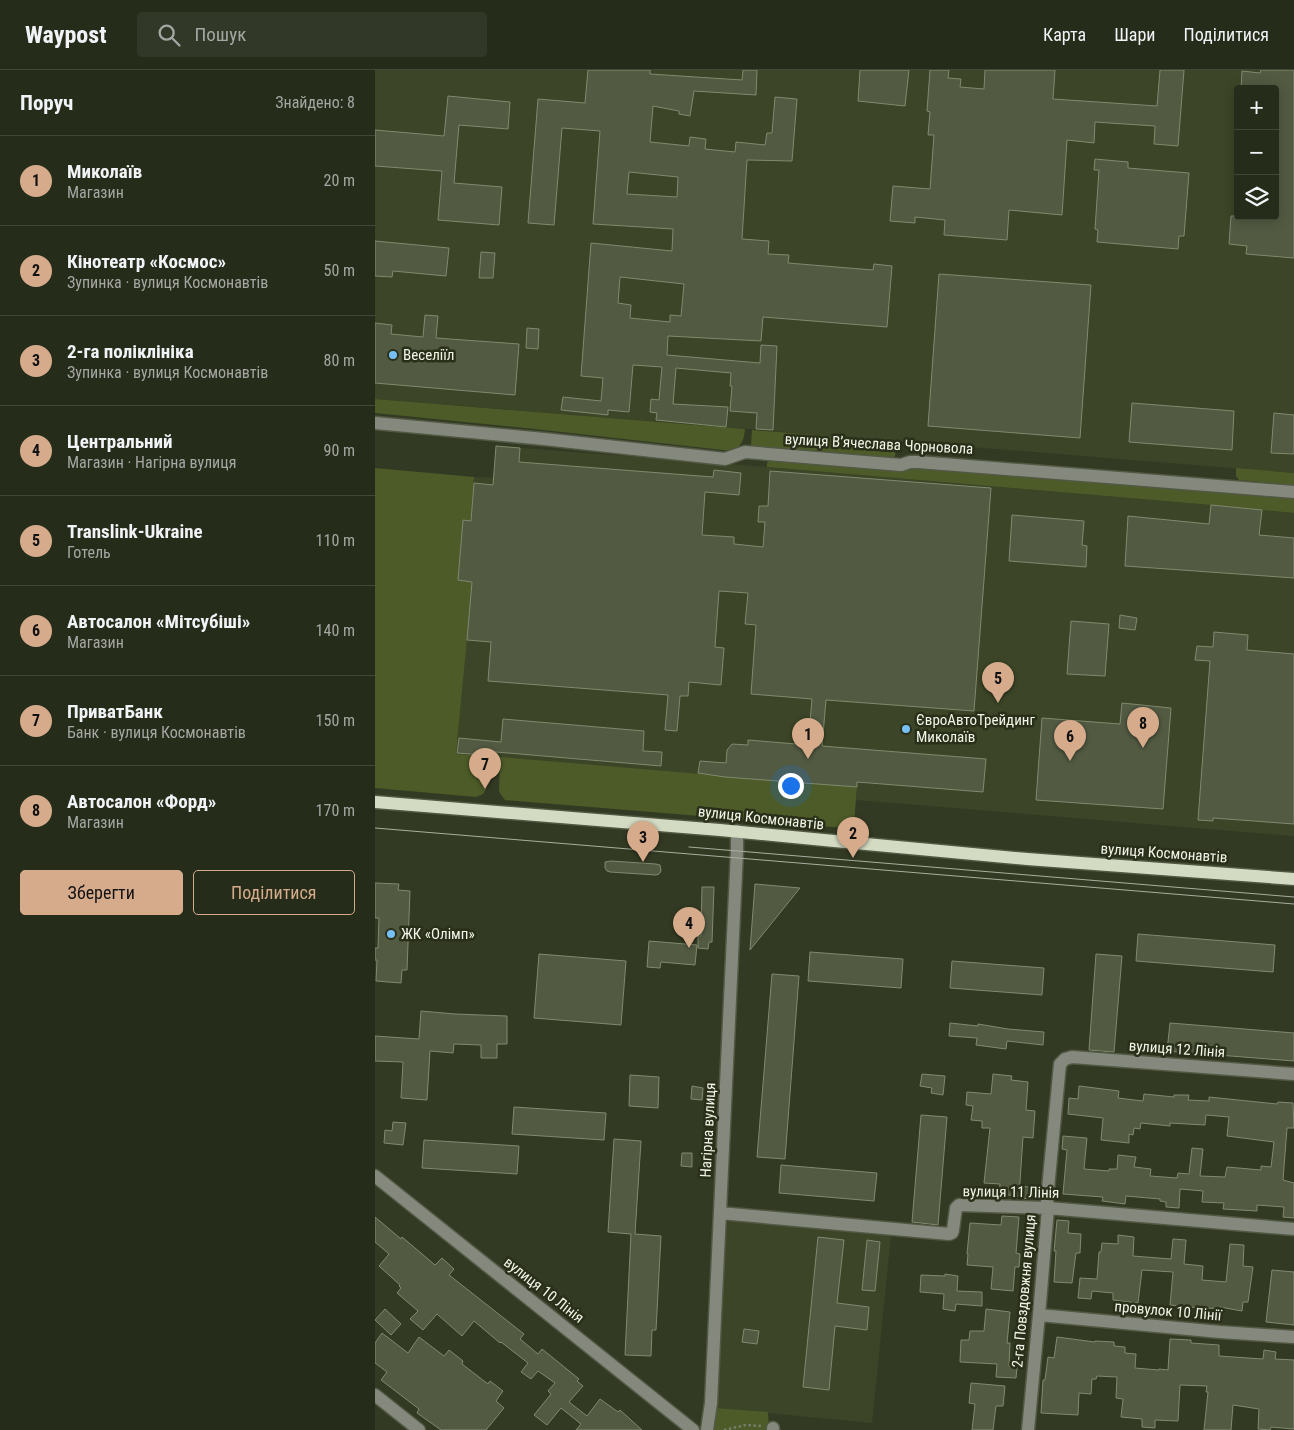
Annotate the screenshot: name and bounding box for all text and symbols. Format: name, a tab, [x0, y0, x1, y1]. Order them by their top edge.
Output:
search box	[137, 12, 487, 57]
text: Waypost	[25, 21, 107, 49]
icon: search	[155, 21, 183, 49]
text: Пошук	[195, 23, 246, 46]
text: Карта	[1043, 24, 1086, 45]
text: Шари	[1114, 24, 1155, 45]
text: Поділитися	[1183, 24, 1269, 45]
map controls	[1234, 85, 1279, 220]
button: +	[1234, 85, 1279, 130]
text: Поруч	[20, 91, 73, 115]
text: Знайдено: 8	[275, 93, 355, 112]
button: −	[1234, 130, 1279, 175]
text: Миколаїв	[67, 160, 142, 183]
text: 1	[32, 171, 40, 190]
text: 20 m	[323, 171, 355, 190]
button: layers	[1234, 175, 1279, 220]
text: Магазин	[67, 183, 124, 202]
text: Кінотеатр «Космос»	[67, 250, 226, 273]
text: 2	[32, 261, 40, 280]
text: 50 m	[323, 261, 355, 280]
text: Зупинка · вулиця Космонавтів	[67, 273, 268, 292]
text: 2-га поліклініка	[67, 340, 194, 363]
place label: Веселіїл	[403, 346, 454, 364]
marker: Веселіїл	[387, 349, 399, 361]
text: 3	[32, 351, 40, 370]
text: 80 m	[323, 351, 355, 370]
text: Зупинка · вулиця Космонавтів	[67, 363, 268, 382]
text: Центральний	[67, 430, 173, 453]
street label: вулиця Вʼячеслава Чорновола	[784, 430, 974, 458]
text: 4	[32, 441, 40, 460]
text: 90 m	[323, 441, 355, 460]
text: Магазин · Нагірна вулиця	[67, 453, 236, 472]
text: Translink-Ukraine	[67, 520, 203, 543]
text: 5	[32, 531, 40, 550]
text: 110 m	[316, 531, 355, 550]
text: Готель	[67, 543, 111, 562]
text: Автосалон «Мітсубіші»	[67, 610, 250, 633]
text: 6	[32, 621, 40, 640]
text: 140 m	[316, 621, 355, 640]
text: Магазин	[67, 633, 124, 652]
pin: 5	[982, 662, 1014, 703]
text: ПриватБанк	[67, 700, 163, 723]
pin: 8	[1127, 707, 1159, 748]
text: 7	[32, 711, 40, 730]
text: 150 m	[316, 711, 355, 730]
place label: ЄвроАвтоТрейдинг Миколаїв	[916, 711, 1035, 746]
pin: 1	[792, 718, 824, 759]
pin: 6	[1054, 720, 1086, 761]
text: Банк · вулиця Космонавтів	[67, 723, 246, 742]
marker: ЄвроАвтоТрейдинг Миколаїв	[900, 723, 912, 735]
pin: 7	[469, 748, 501, 789]
your location	[778, 773, 804, 799]
text: Автосалон «Форд»	[67, 790, 216, 813]
text: 8	[32, 801, 40, 820]
text: 170 m	[316, 801, 355, 820]
street label: вулиця Космонавтів	[697, 802, 825, 834]
text: Магазин	[67, 813, 124, 832]
pin: 2	[837, 817, 869, 858]
pin: 3	[627, 821, 659, 862]
street label: вулиця Космонавтів	[1100, 840, 1228, 866]
button: Зберегти	[20, 870, 183, 915]
button: Поділитися	[193, 870, 355, 915]
pin: 4	[673, 907, 705, 948]
place label: ЖК «Олімп»	[401, 925, 475, 943]
marker: ЖК «Олімп»	[385, 928, 397, 940]
street label: вулиця 12 Лінія	[1128, 1037, 1226, 1061]
street label: Нагірна вулиця	[697, 1082, 719, 1178]
street label: вулиця 11 Лінія	[963, 1182, 1059, 1202]
street label: 2-га Повздовжня вулиця	[1008, 1214, 1040, 1368]
street label: вулиця 10 Лінія	[500, 1253, 588, 1327]
street label: провулок 10 Лінії	[1114, 1297, 1224, 1325]

